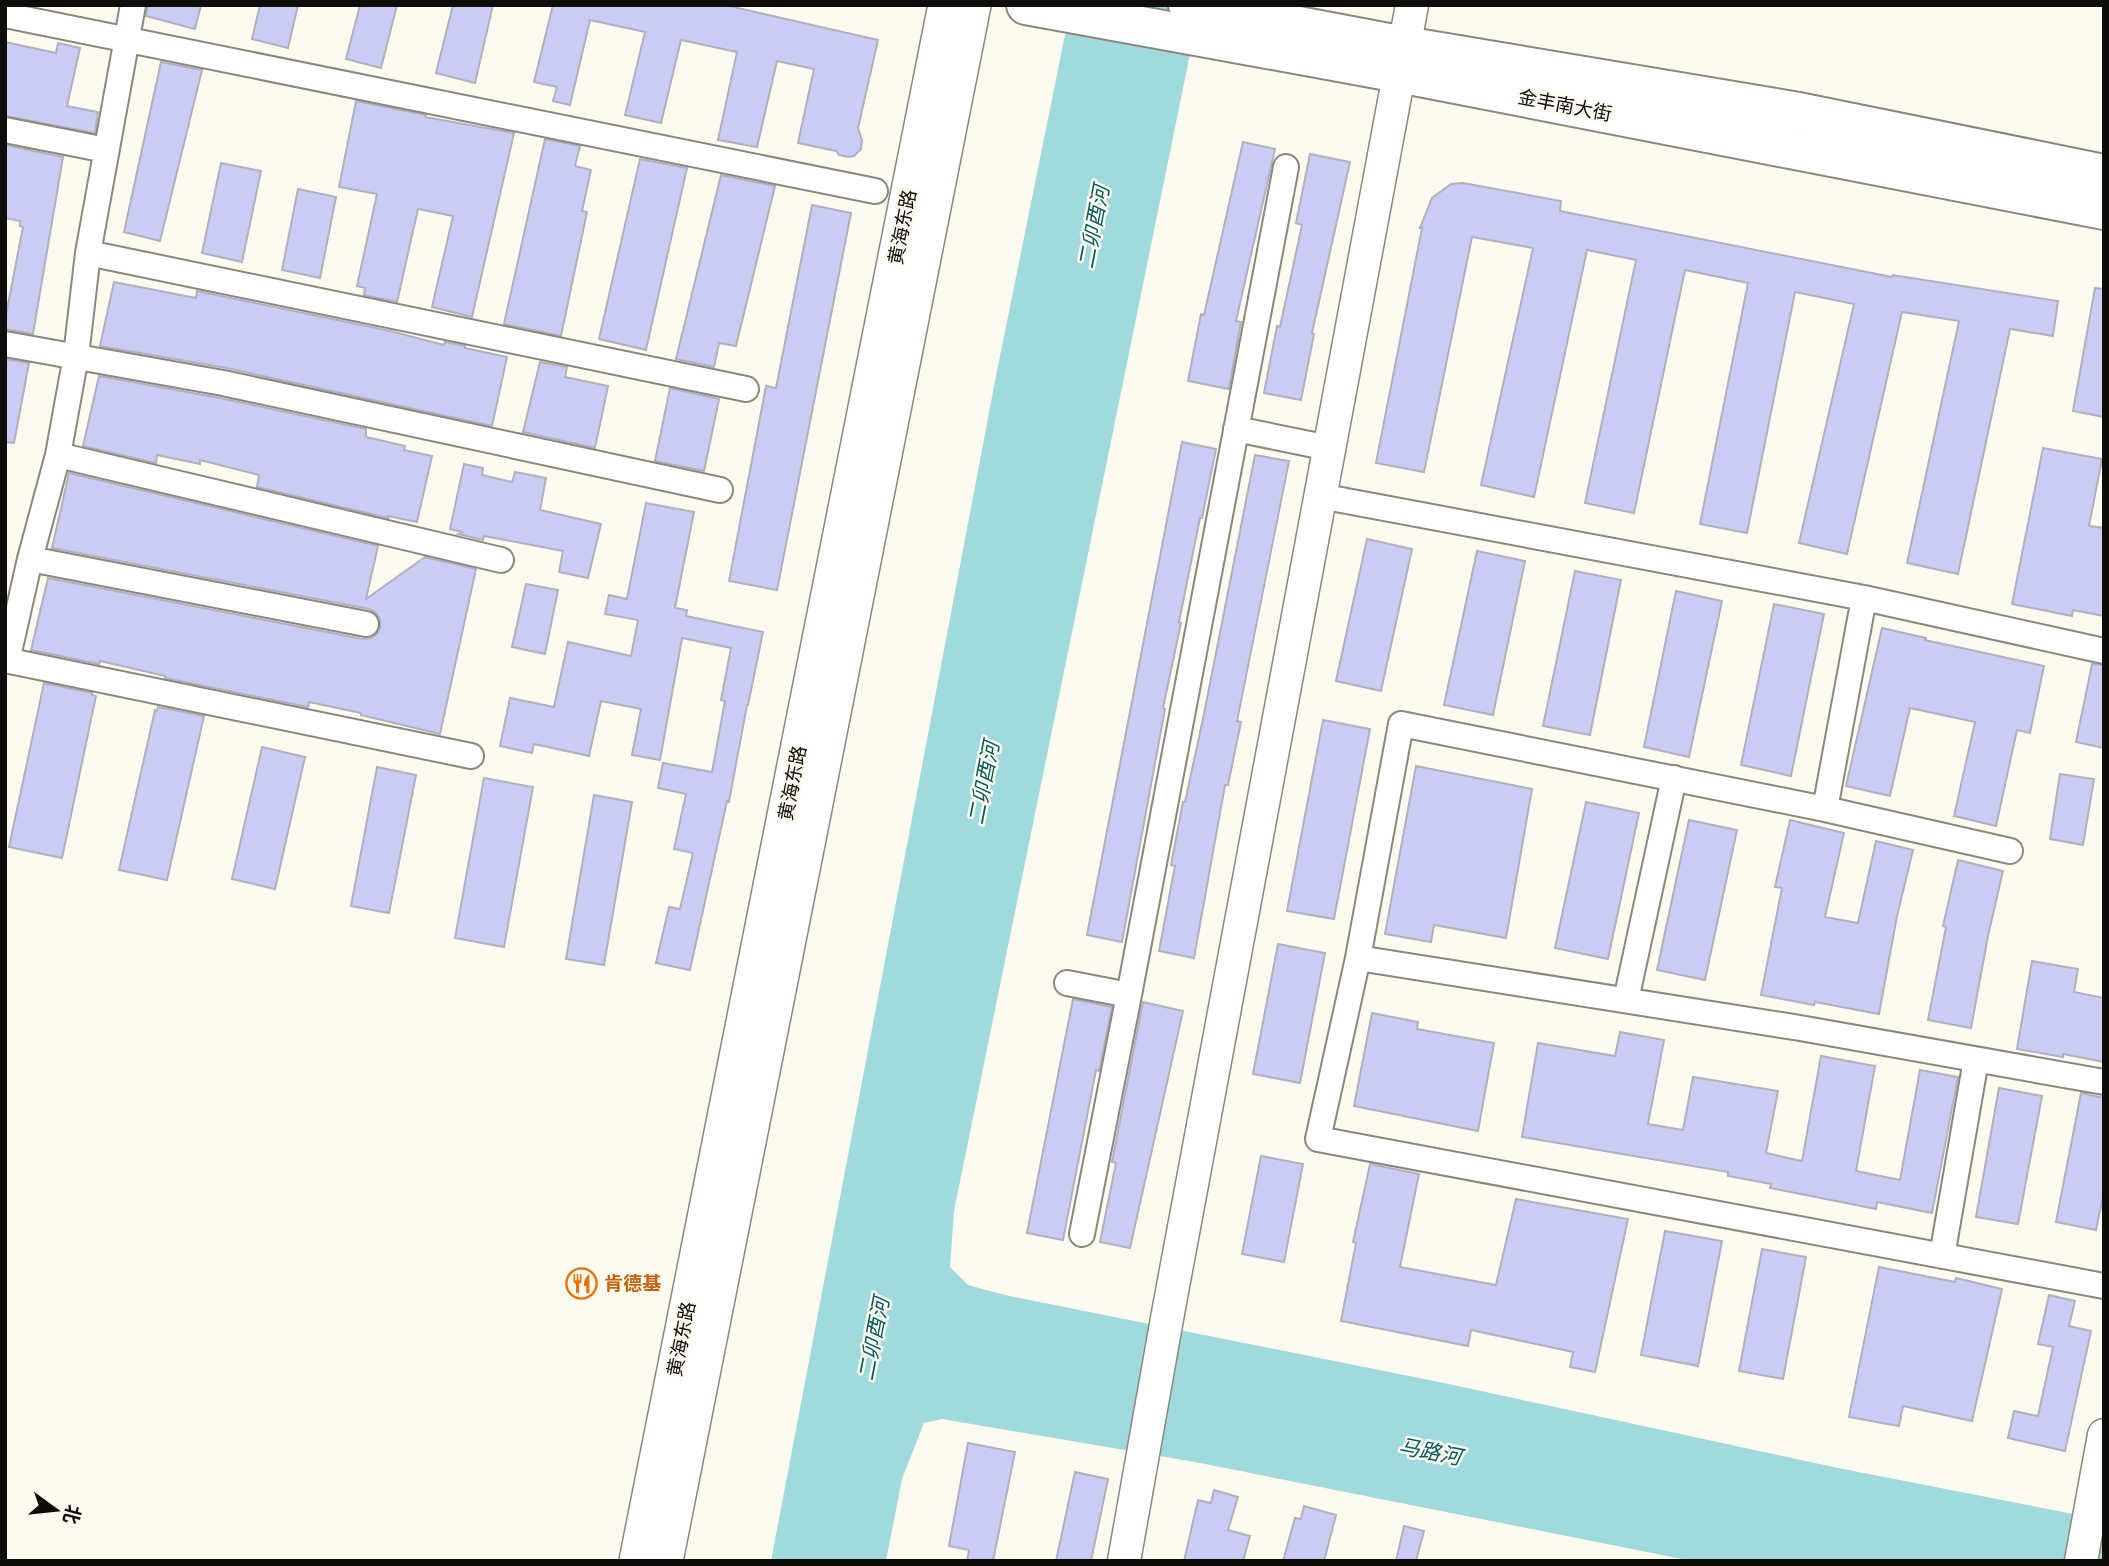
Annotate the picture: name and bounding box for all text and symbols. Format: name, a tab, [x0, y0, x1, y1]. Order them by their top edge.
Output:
street label: 金丰南大街	[1516, 85, 1614, 125]
water label: 二卯酉河	[1073, 179, 1115, 271]
street label: 黄海东路	[884, 188, 920, 266]
water label: 二卯酉河	[963, 735, 1005, 827]
street label: 黄海东路	[774, 744, 810, 822]
restaurant icon: 肯德基	[564, 1266, 598, 1300]
place label: 肯德基	[604, 1272, 662, 1294]
water label: 二卯酉河	[853, 1291, 895, 1383]
street label: 黄海东路	[663, 1300, 699, 1378]
water label: 马路河	[1397, 1433, 1467, 1471]
north arrow	[21, 1475, 91, 1545]
text: 北	[59, 1502, 86, 1526]

